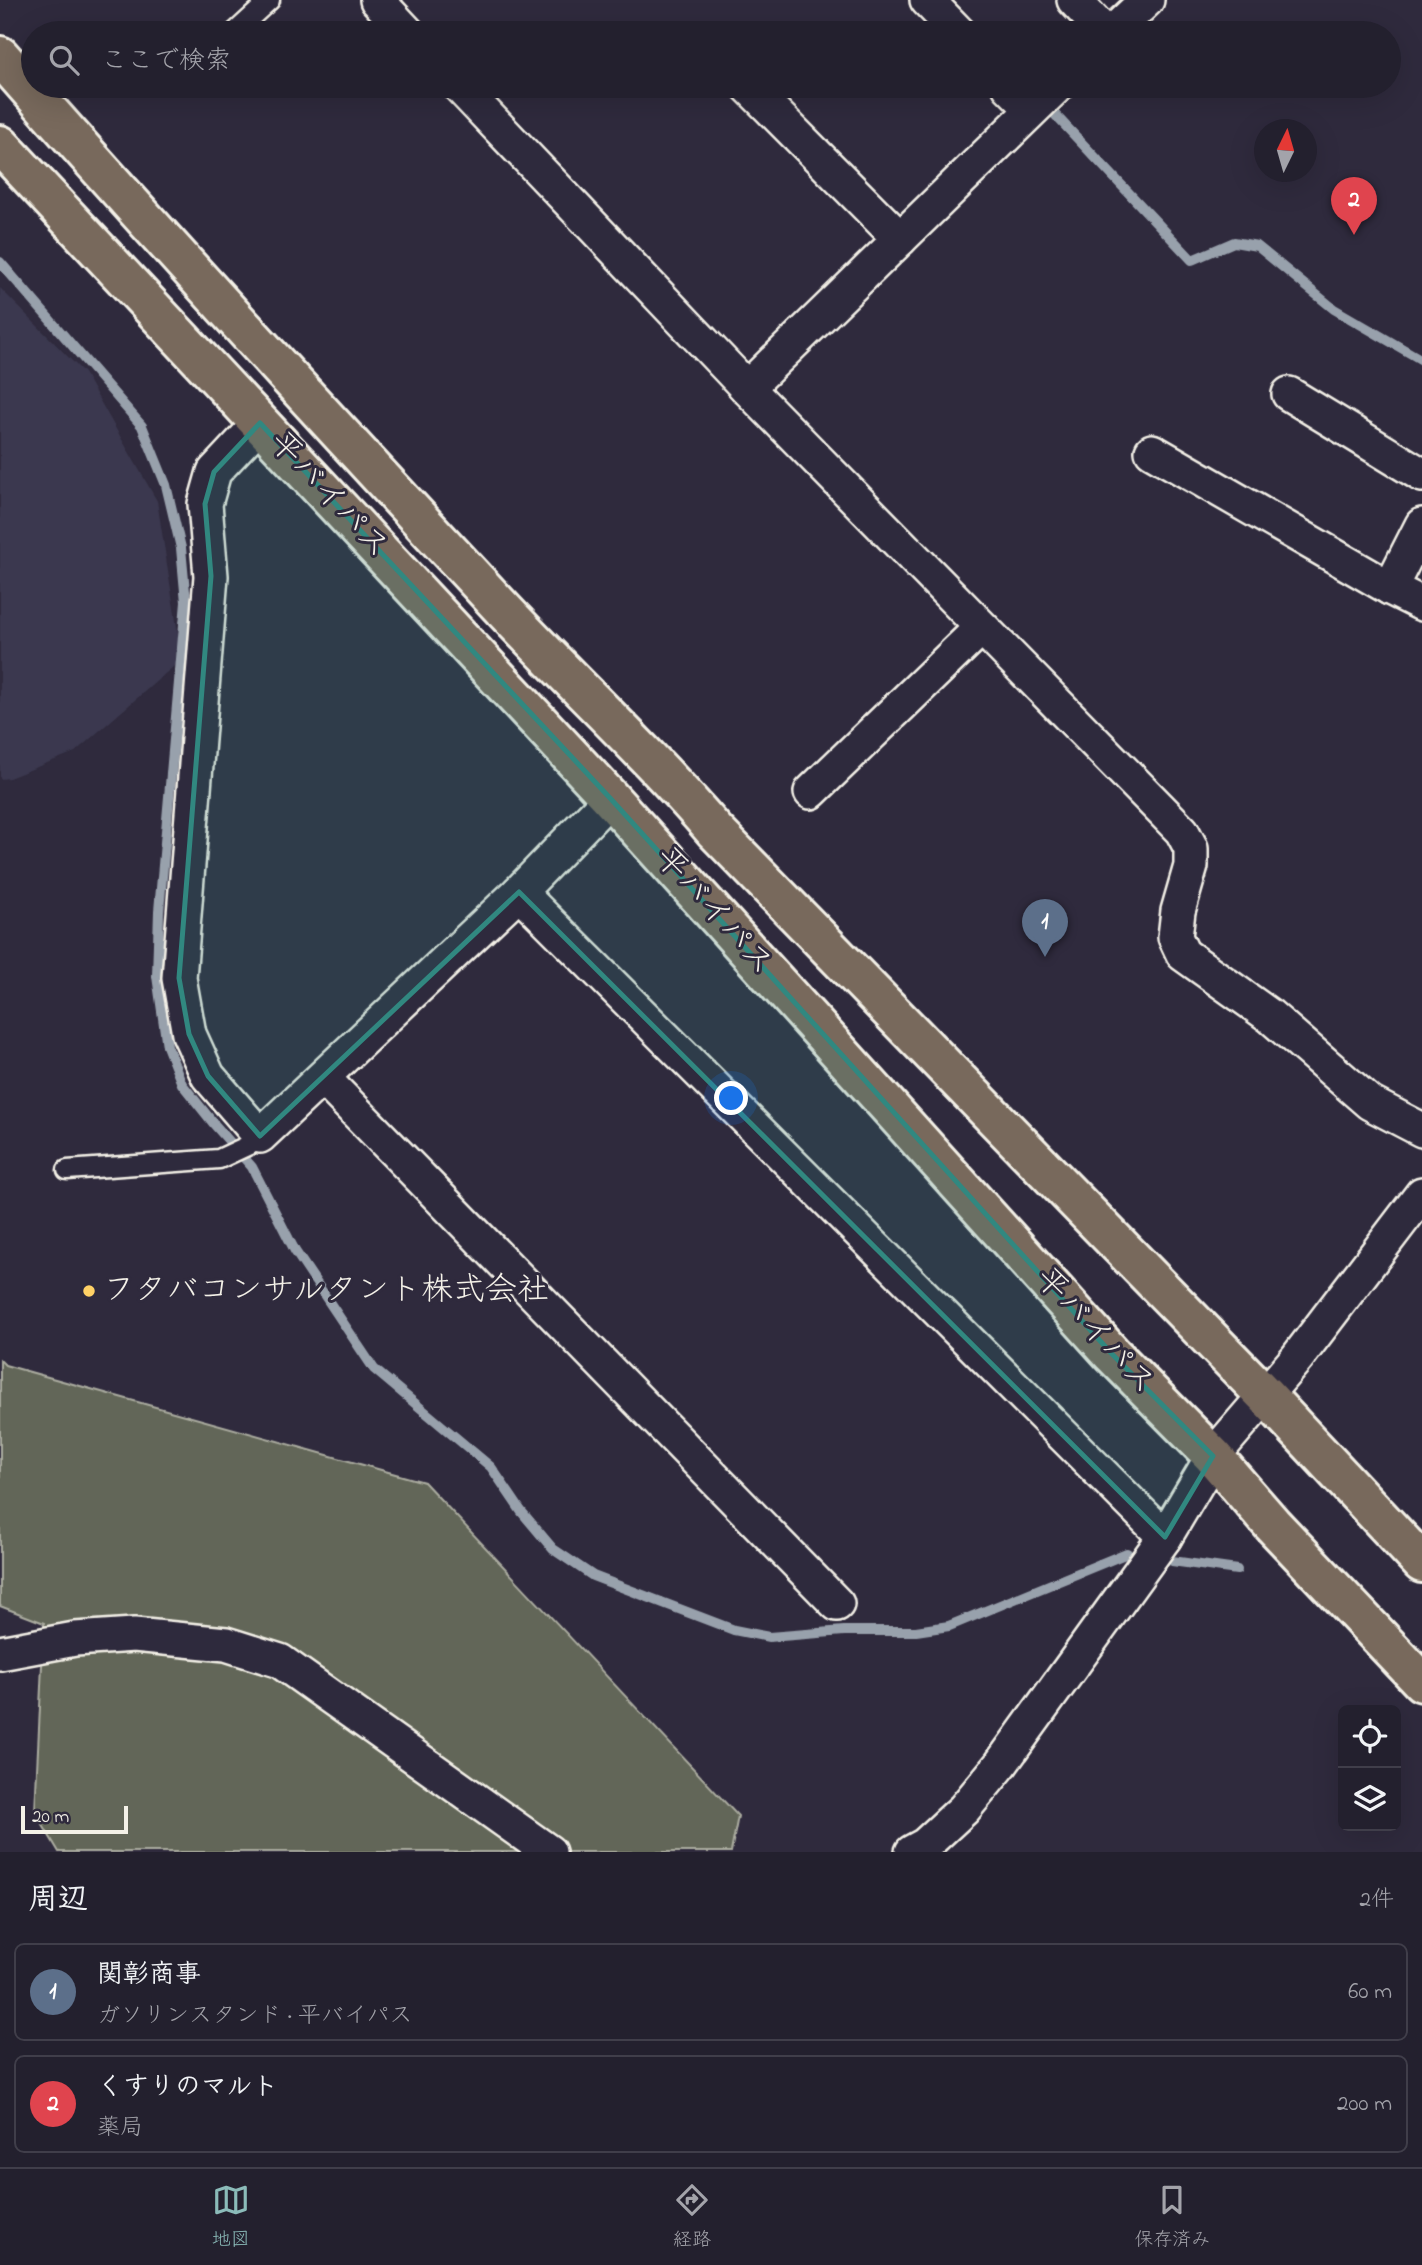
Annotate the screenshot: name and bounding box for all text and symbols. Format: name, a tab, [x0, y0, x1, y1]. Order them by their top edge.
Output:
search box	[21, 21, 1401, 98]
icon: search	[45, 41, 83, 79]
text: ここで検索	[101, 43, 231, 81]
north arrow	[1254, 119, 1317, 182]
pin: 2	[1331, 177, 1377, 235]
street label: 平バイパス	[256, 422, 400, 570]
street label: 平バイパス	[642, 837, 784, 987]
pin: 1	[1022, 899, 1068, 957]
your location	[714, 1081, 748, 1115]
street label: 平バイパス	[1022, 1258, 1166, 1406]
place label: フタバコンサルタント株式会社	[103, 1268, 549, 1315]
marker: フタバコンサルタント株式会社	[81, 1283, 97, 1299]
map controls	[1338, 1705, 1401, 1831]
button: locate	[1338, 1705, 1401, 1768]
button: layers	[1338, 1768, 1401, 1831]
scale bar	[21, 1803, 128, 1835]
text: 20 m	[32, 1804, 69, 1831]
text: 周辺	[28, 1879, 88, 1923]
text: 2件	[1360, 1884, 1394, 1917]
text: 関彰商事	[97, 1957, 201, 1995]
text: 1	[49, 1976, 57, 2009]
text: 60 m	[1348, 1976, 1392, 2009]
text: ガソリンスタンド · 平バイパス	[97, 2000, 412, 2033]
text: くすりのマルト	[97, 2069, 278, 2107]
text: 2	[47, 2088, 59, 2121]
text: 200 m	[1337, 2088, 1392, 2121]
text: 薬局	[97, 2112, 143, 2145]
tab: 地図	[212, 2181, 250, 2254]
tab: 経路	[673, 2181, 711, 2254]
tab: 保存済み	[1134, 2181, 1210, 2254]

